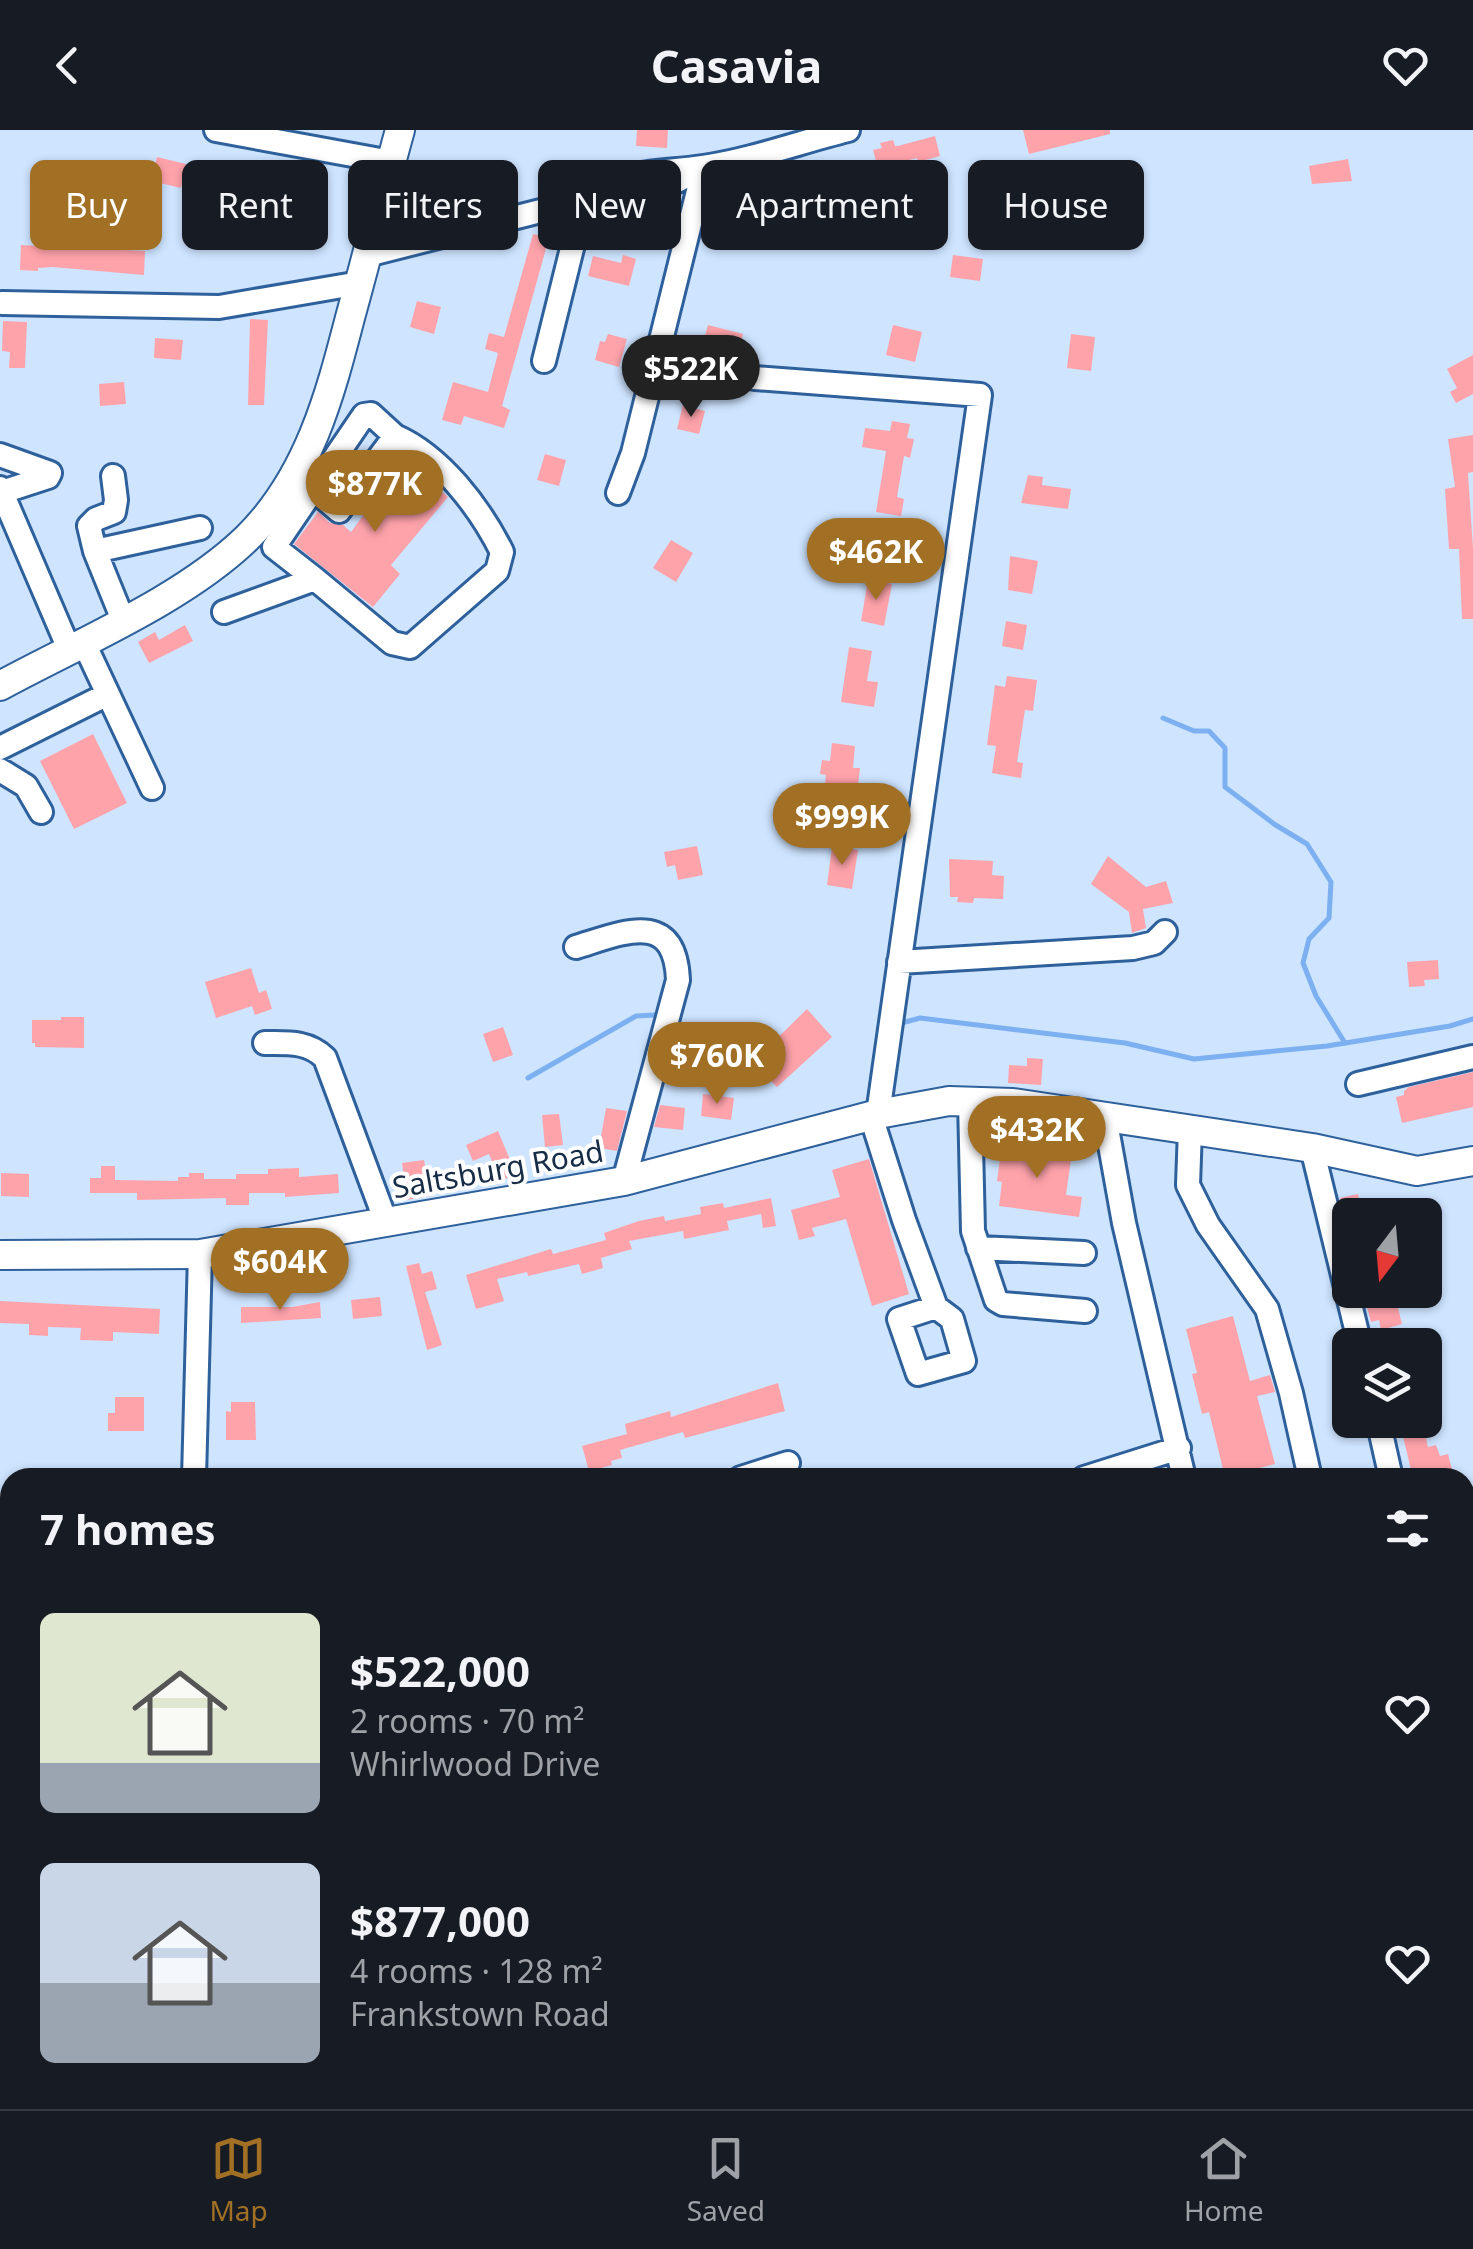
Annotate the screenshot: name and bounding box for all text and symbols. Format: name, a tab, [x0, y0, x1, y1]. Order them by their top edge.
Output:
text: Casavia	[651, 35, 822, 96]
icon: back	[40, 38, 95, 93]
icon: heart	[1378, 38, 1433, 93]
chip: Buy	[30, 160, 162, 250]
chip: Rent	[182, 160, 328, 250]
chip: Filters	[348, 160, 518, 250]
chip: New	[538, 160, 681, 250]
chip: Apartment	[701, 160, 948, 250]
chip: House	[968, 160, 1144, 250]
pin: $522K	[621, 335, 761, 420]
text: $522K	[644, 346, 738, 389]
pin: $877K	[305, 450, 445, 535]
text: $877K	[328, 461, 422, 504]
pin: $462K	[806, 518, 946, 603]
text: $462K	[829, 529, 923, 572]
pin: $999K	[772, 783, 912, 868]
text: $999K	[795, 794, 889, 837]
pin: $760K	[647, 1022, 787, 1107]
text: $760K	[670, 1033, 764, 1076]
pin: $432K	[967, 1096, 1107, 1181]
text: $432K	[990, 1107, 1084, 1150]
street label: Saltsburg Road	[389, 1130, 607, 1207]
north arrow	[1332, 1198, 1442, 1308]
map controls	[1332, 1198, 1442, 1438]
pin: $604K	[210, 1228, 350, 1313]
text: $604K	[233, 1239, 327, 1282]
button: layers	[1332, 1328, 1442, 1438]
text: 7 homes	[40, 1500, 216, 1557]
icon: filters	[1380, 1501, 1435, 1556]
text: $522,000	[350, 1642, 530, 1699]
icon: home	[120, 1653, 240, 1773]
icon: heart	[1380, 1686, 1435, 1741]
text: 2 rooms · 70 m²	[350, 1699, 584, 1742]
text: Whirlwood Drive	[350, 1742, 600, 1785]
text: $877,000	[350, 1892, 530, 1949]
icon: home	[120, 1903, 240, 2023]
icon: heart	[1380, 1936, 1435, 1991]
text: 4 rooms · 128 m²	[350, 1949, 603, 1992]
text: Frankstown Road	[350, 1992, 610, 2035]
tab: Map	[209, 2131, 268, 2229]
tab: Saved	[687, 2131, 765, 2229]
tab: Home	[1184, 2131, 1264, 2229]

